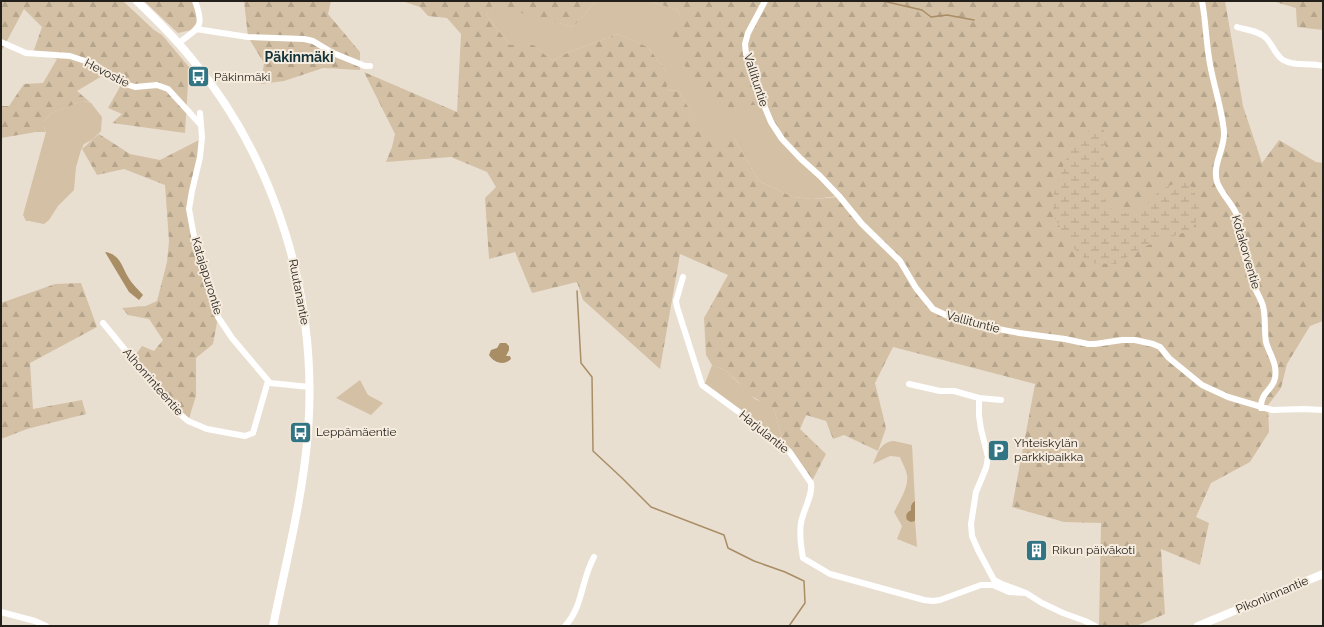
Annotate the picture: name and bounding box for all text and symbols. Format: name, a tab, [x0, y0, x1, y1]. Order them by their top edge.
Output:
district label: Päkinmäki	[265, 49, 333, 65]
street label: Vallituntie	[741, 52, 771, 108]
street label: Hevostie	[82, 56, 132, 90]
bus stop icon: Päkinmäki	[186, 64, 212, 90]
place label: Päkinmäki	[214, 70, 270, 84]
street label: Kotakorventie	[1229, 213, 1263, 291]
street label: Katajapurontie	[189, 236, 225, 316]
street label: Ruutanantie	[286, 258, 312, 326]
street label: Vallituntie	[945, 308, 1001, 336]
street label: Alhonrinteentie	[120, 345, 186, 419]
street label: Harjulantie	[736, 408, 792, 456]
bus stop icon: Leppämäentie	[288, 419, 314, 445]
place label: Leppämäentie	[316, 425, 396, 439]
place label: Yhteiskylän parkkipaikka	[1014, 436, 1083, 464]
parking icon: Yhteiskylän parkkipaikka	[985, 437, 1011, 463]
building icon: Rikun päiväkoti	[1023, 537, 1049, 563]
place label: Rikun päiväkoti	[1052, 543, 1135, 557]
street label: Pikonlinnantie	[1234, 573, 1310, 617]

